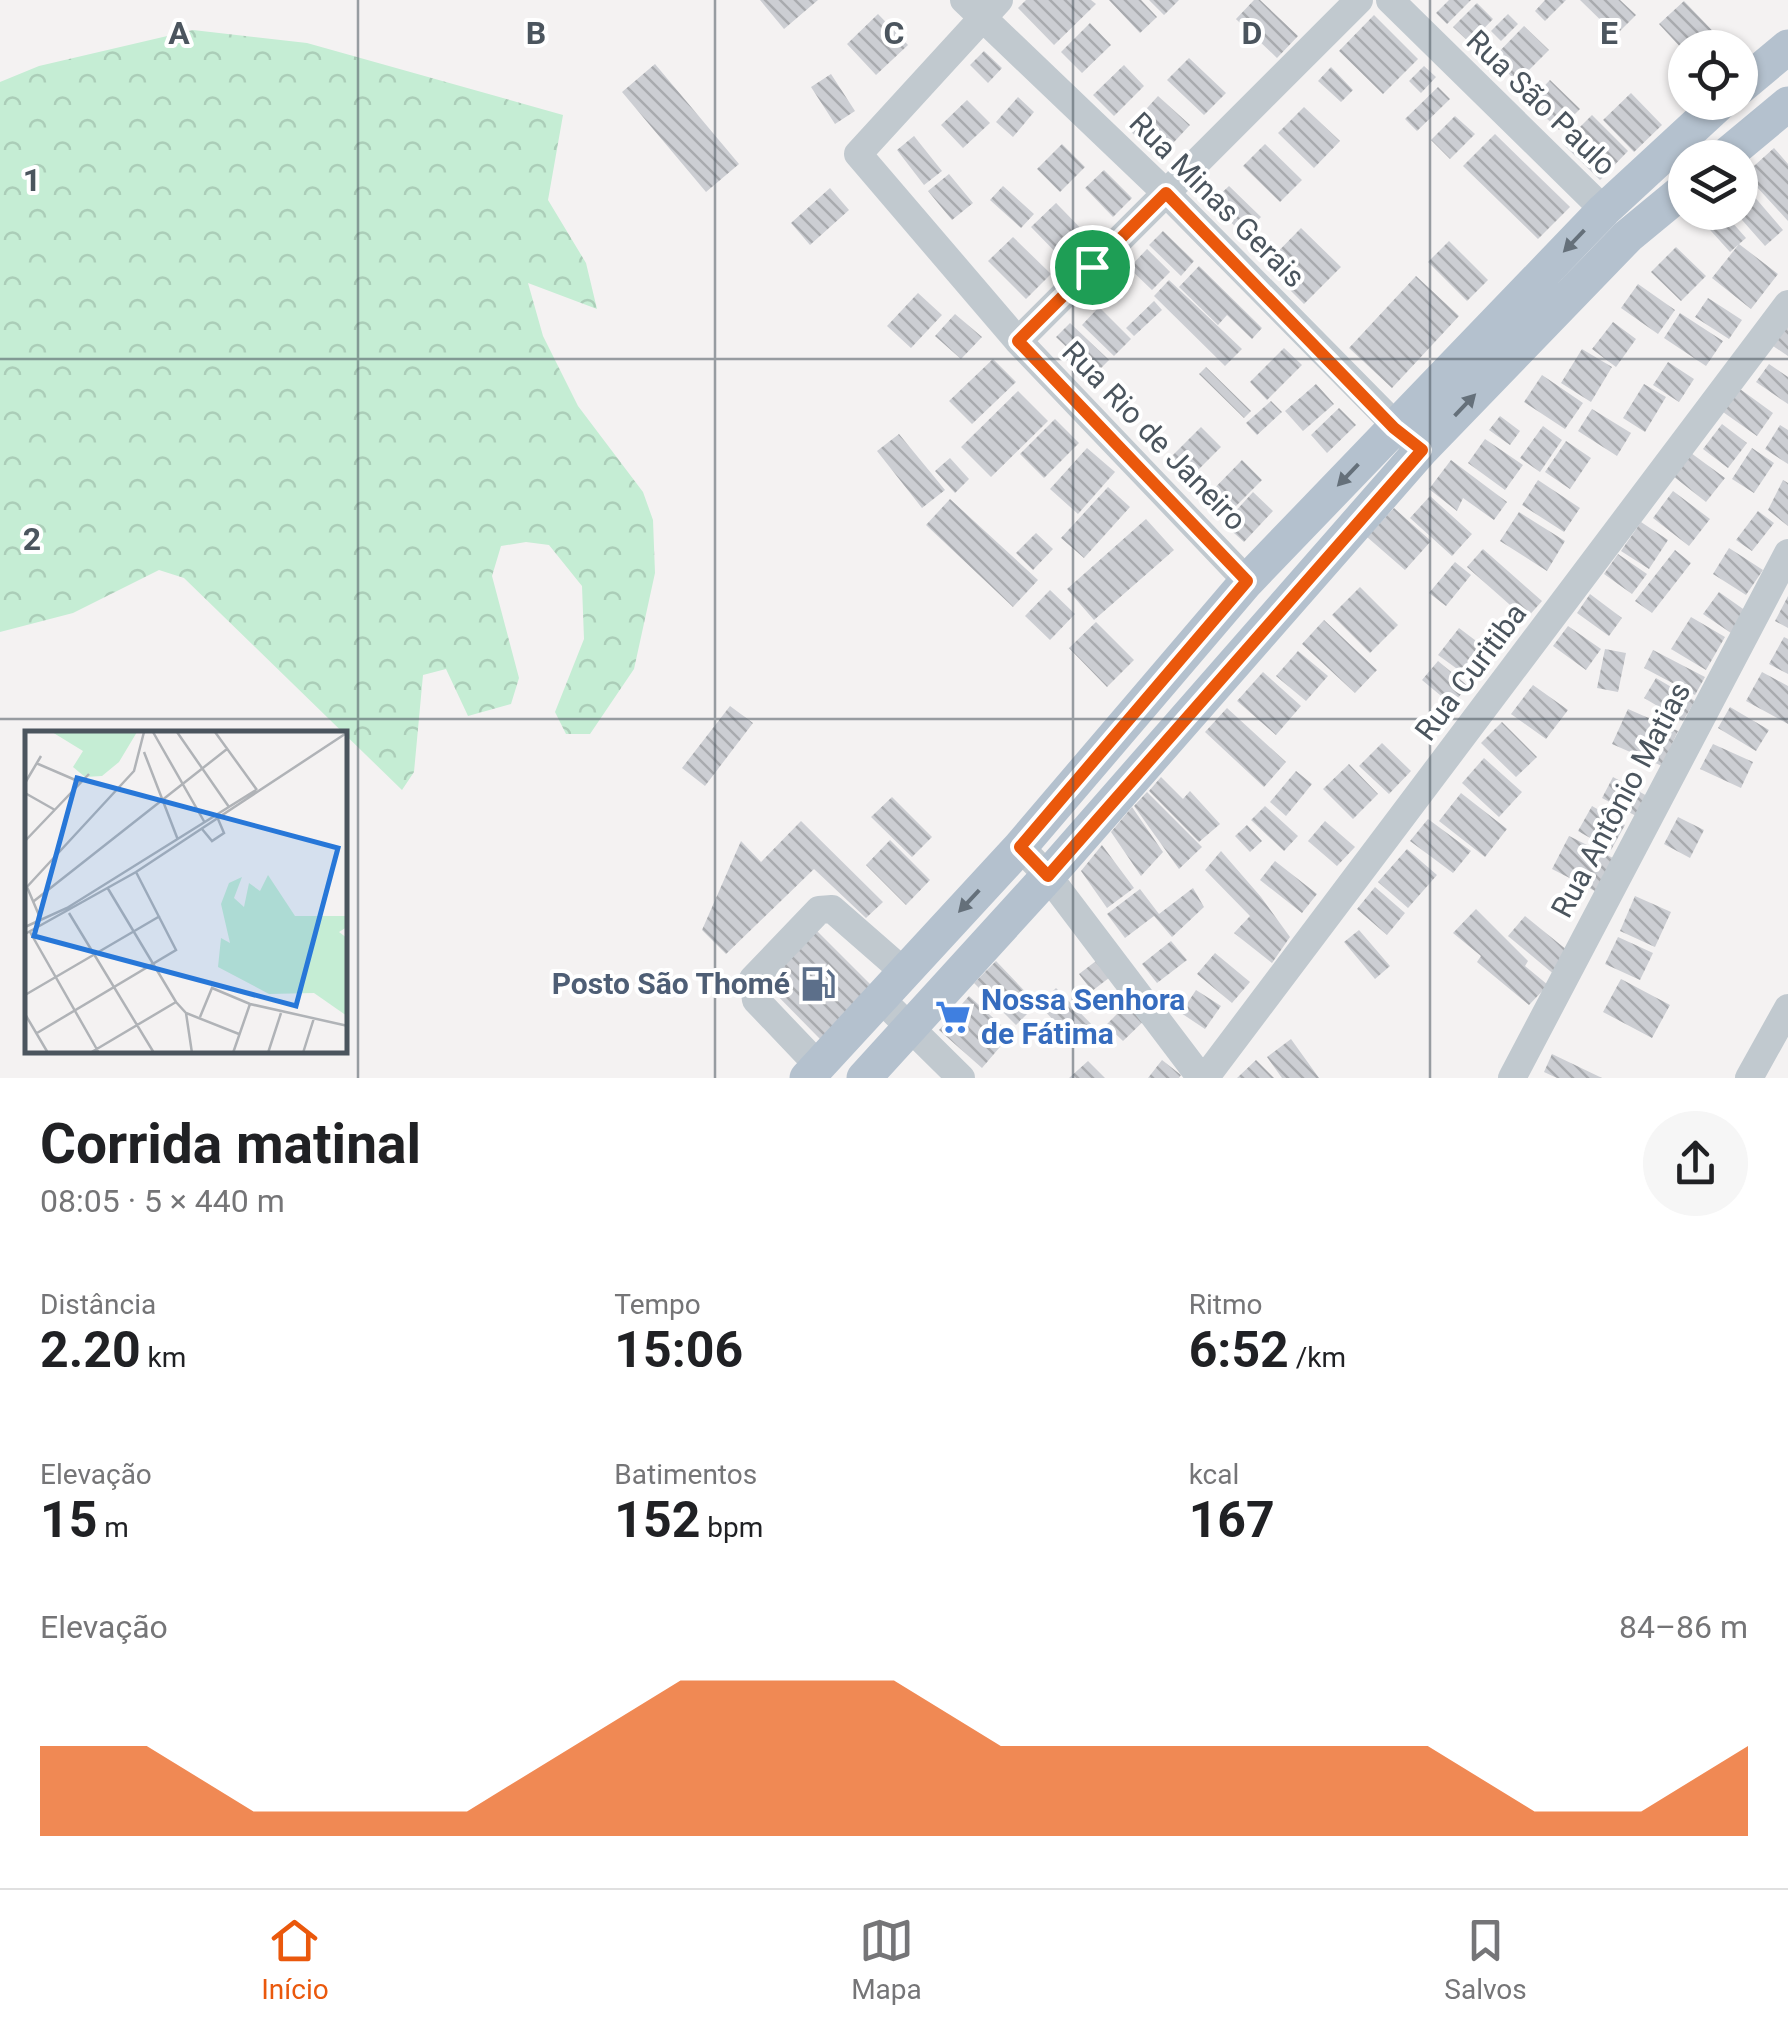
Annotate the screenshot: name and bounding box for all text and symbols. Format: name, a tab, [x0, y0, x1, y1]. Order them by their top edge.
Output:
text: A	[168, 14, 190, 52]
text: B	[526, 14, 546, 52]
text: C	[884, 14, 904, 52]
text: D	[1242, 14, 1262, 52]
text: E	[1600, 14, 1618, 52]
street label: Rua São Paulo	[1460, 23, 1623, 182]
map controls	[1668, 30, 1758, 230]
button: locate	[1668, 30, 1758, 120]
street label: Rua Minas Gerais	[1123, 105, 1312, 294]
button: layers	[1668, 140, 1758, 230]
text: 1	[23, 161, 41, 199]
pin	[1050, 225, 1135, 310]
one-way arrow	[1562, 229, 1586, 253]
icon: arrive	[1065, 240, 1120, 295]
street label: Rua Rio de Janeiro	[1055, 334, 1253, 537]
one-way arrow	[1453, 393, 1476, 417]
one-way arrow	[1337, 463, 1360, 487]
text: 2	[23, 520, 41, 558]
street label: Rua Curitiba	[1408, 596, 1534, 747]
street label: Rua Antônio Matias	[1544, 676, 1697, 923]
inset map	[25, 731, 348, 1053]
one-way arrow	[958, 889, 981, 913]
fuel station icon: Posto São Thomé	[799, 965, 837, 1003]
place label: Posto São Thomé	[552, 966, 790, 1001]
place label: Nossa Senhora de Fátima	[981, 982, 1185, 1051]
supermarket icon: Nossa Senhora de Fátima	[934, 998, 972, 1036]
button: share	[1643, 1111, 1748, 1216]
text: Corrida matinal	[40, 1112, 421, 1176]
text: 08:05 · 5 × 440 m	[40, 1182, 285, 1220]
text: Distância	[40, 1288, 156, 1321]
text: Tempo	[614, 1288, 701, 1321]
text: Ritmo	[1189, 1288, 1262, 1321]
text: 2.20	[40, 1321, 141, 1379]
text: 15:06	[614, 1321, 743, 1379]
text: 6:52	[1189, 1321, 1289, 1379]
text: km	[141, 1341, 186, 1374]
text: /km	[1289, 1341, 1346, 1374]
text: Elevação	[40, 1458, 152, 1491]
text: Batimentos	[614, 1458, 757, 1491]
text: kcal	[1189, 1458, 1239, 1491]
text: 15	[40, 1491, 97, 1549]
text: 152	[614, 1491, 700, 1549]
text: 167	[1189, 1491, 1275, 1549]
text: m	[97, 1511, 129, 1544]
text: bpm	[700, 1511, 763, 1544]
text: Elevação	[40, 1608, 168, 1646]
text: 84–86 m	[1619, 1608, 1748, 1646]
tab: Início	[261, 1913, 329, 2006]
tab: Mapa	[851, 1913, 922, 2006]
tab: Salvos	[1444, 1913, 1527, 2006]

